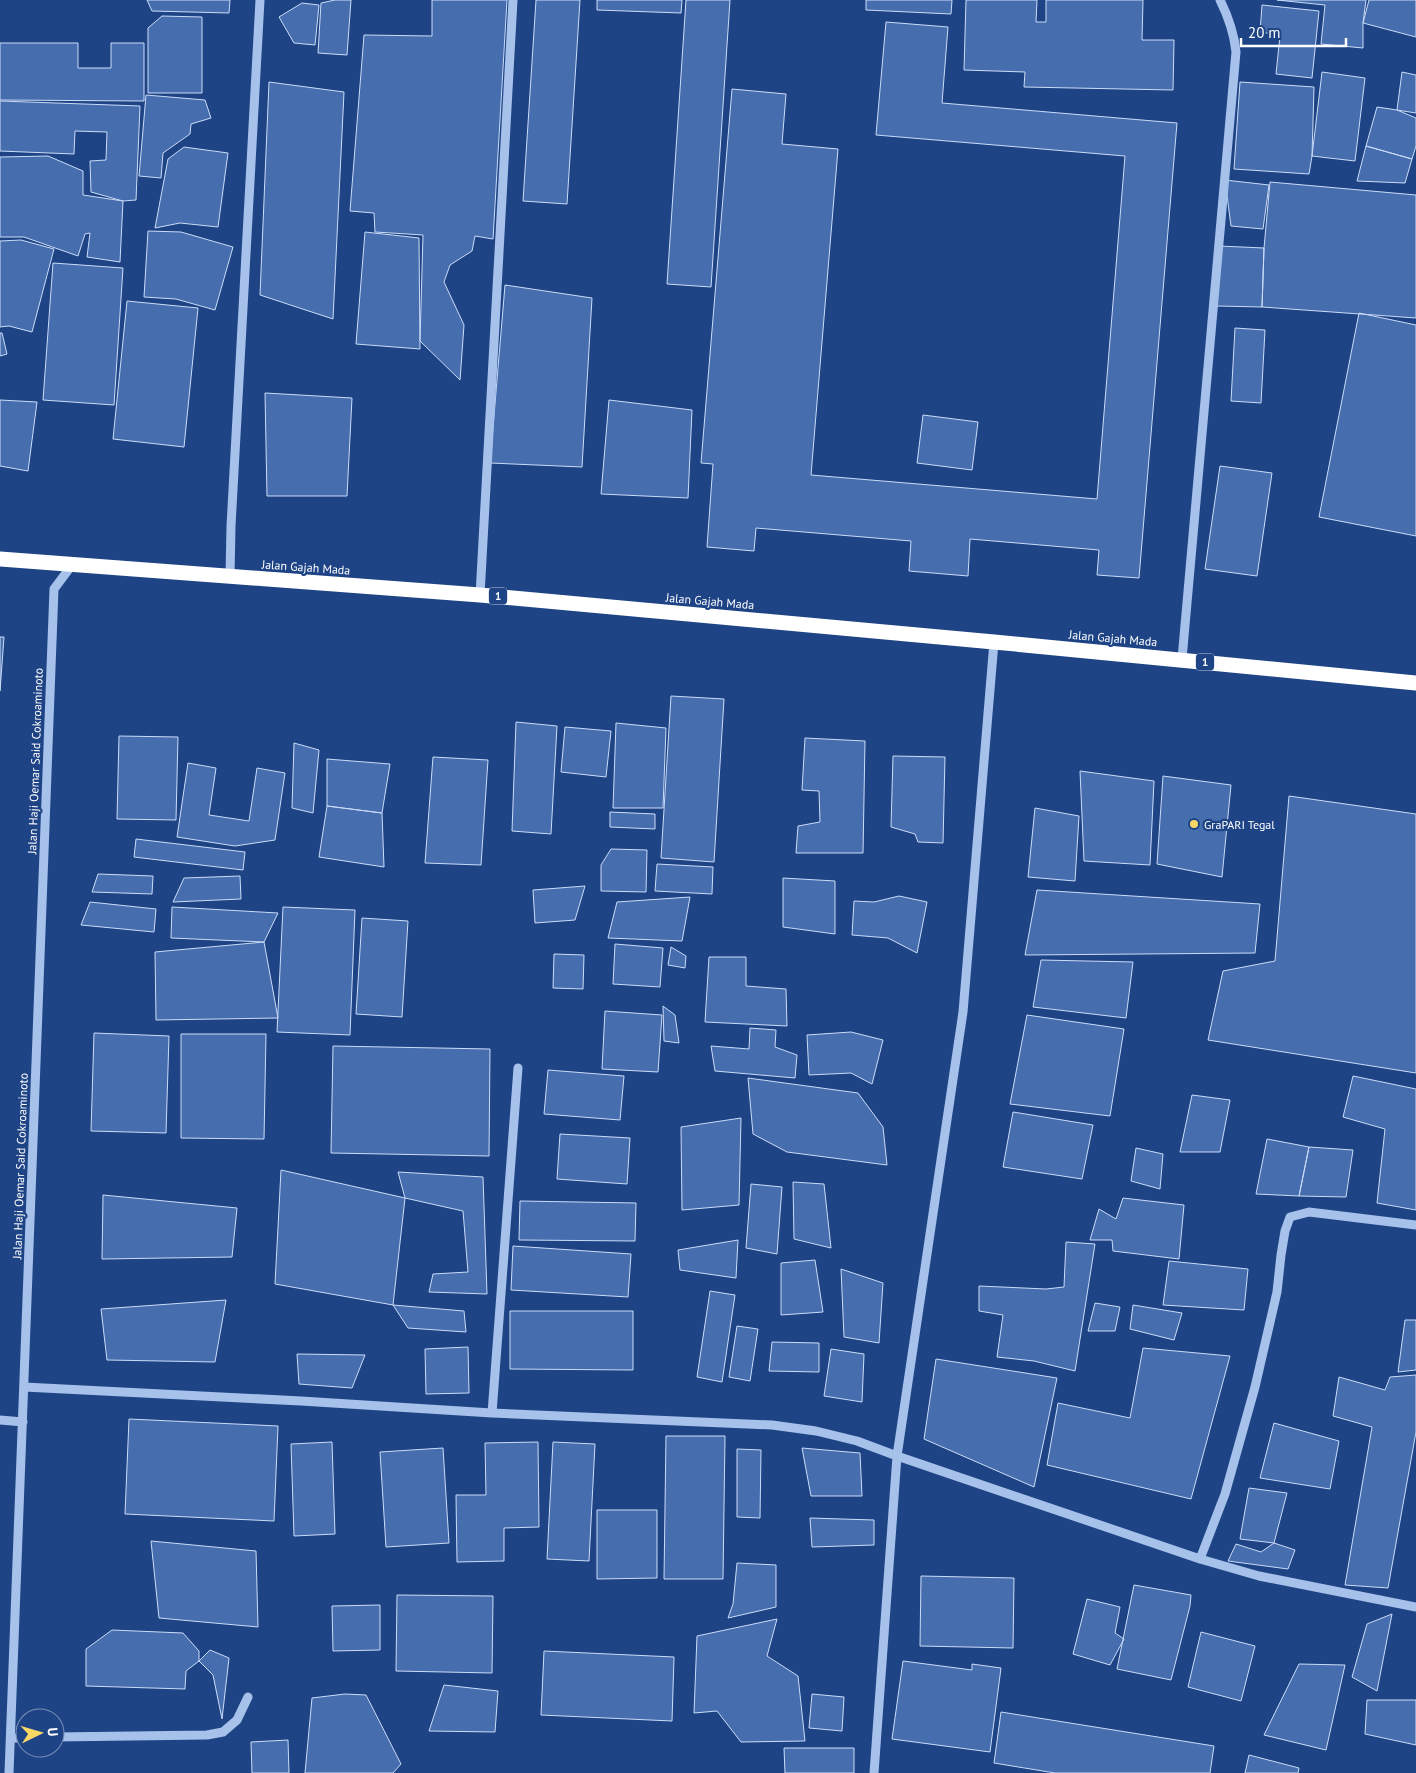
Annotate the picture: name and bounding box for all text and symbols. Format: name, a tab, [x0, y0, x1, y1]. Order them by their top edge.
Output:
scale bar	[1241, 15, 1346, 47]
text: 20 m	[1248, 23, 1281, 42]
street label: Jalan Gajah Mada	[260, 556, 351, 578]
road number: 1	[489, 588, 507, 604]
street label: Jalan Gajah Mada	[664, 590, 755, 612]
street label: Jalan Gajah Mada	[1067, 627, 1158, 649]
road number: 1	[1196, 654, 1214, 670]
street label: Jalan Haji Oemar Said Cokroaminoto	[24, 668, 46, 855]
place label: GraPARI Tegal	[1204, 817, 1275, 832]
marker: GraPARI Tegal	[1188, 818, 1200, 830]
street label: Jalan Haji Oemar Said Cokroaminoto	[9, 1073, 31, 1260]
north arrow	[15, 1708, 65, 1758]
text: U	[44, 1727, 62, 1737]

